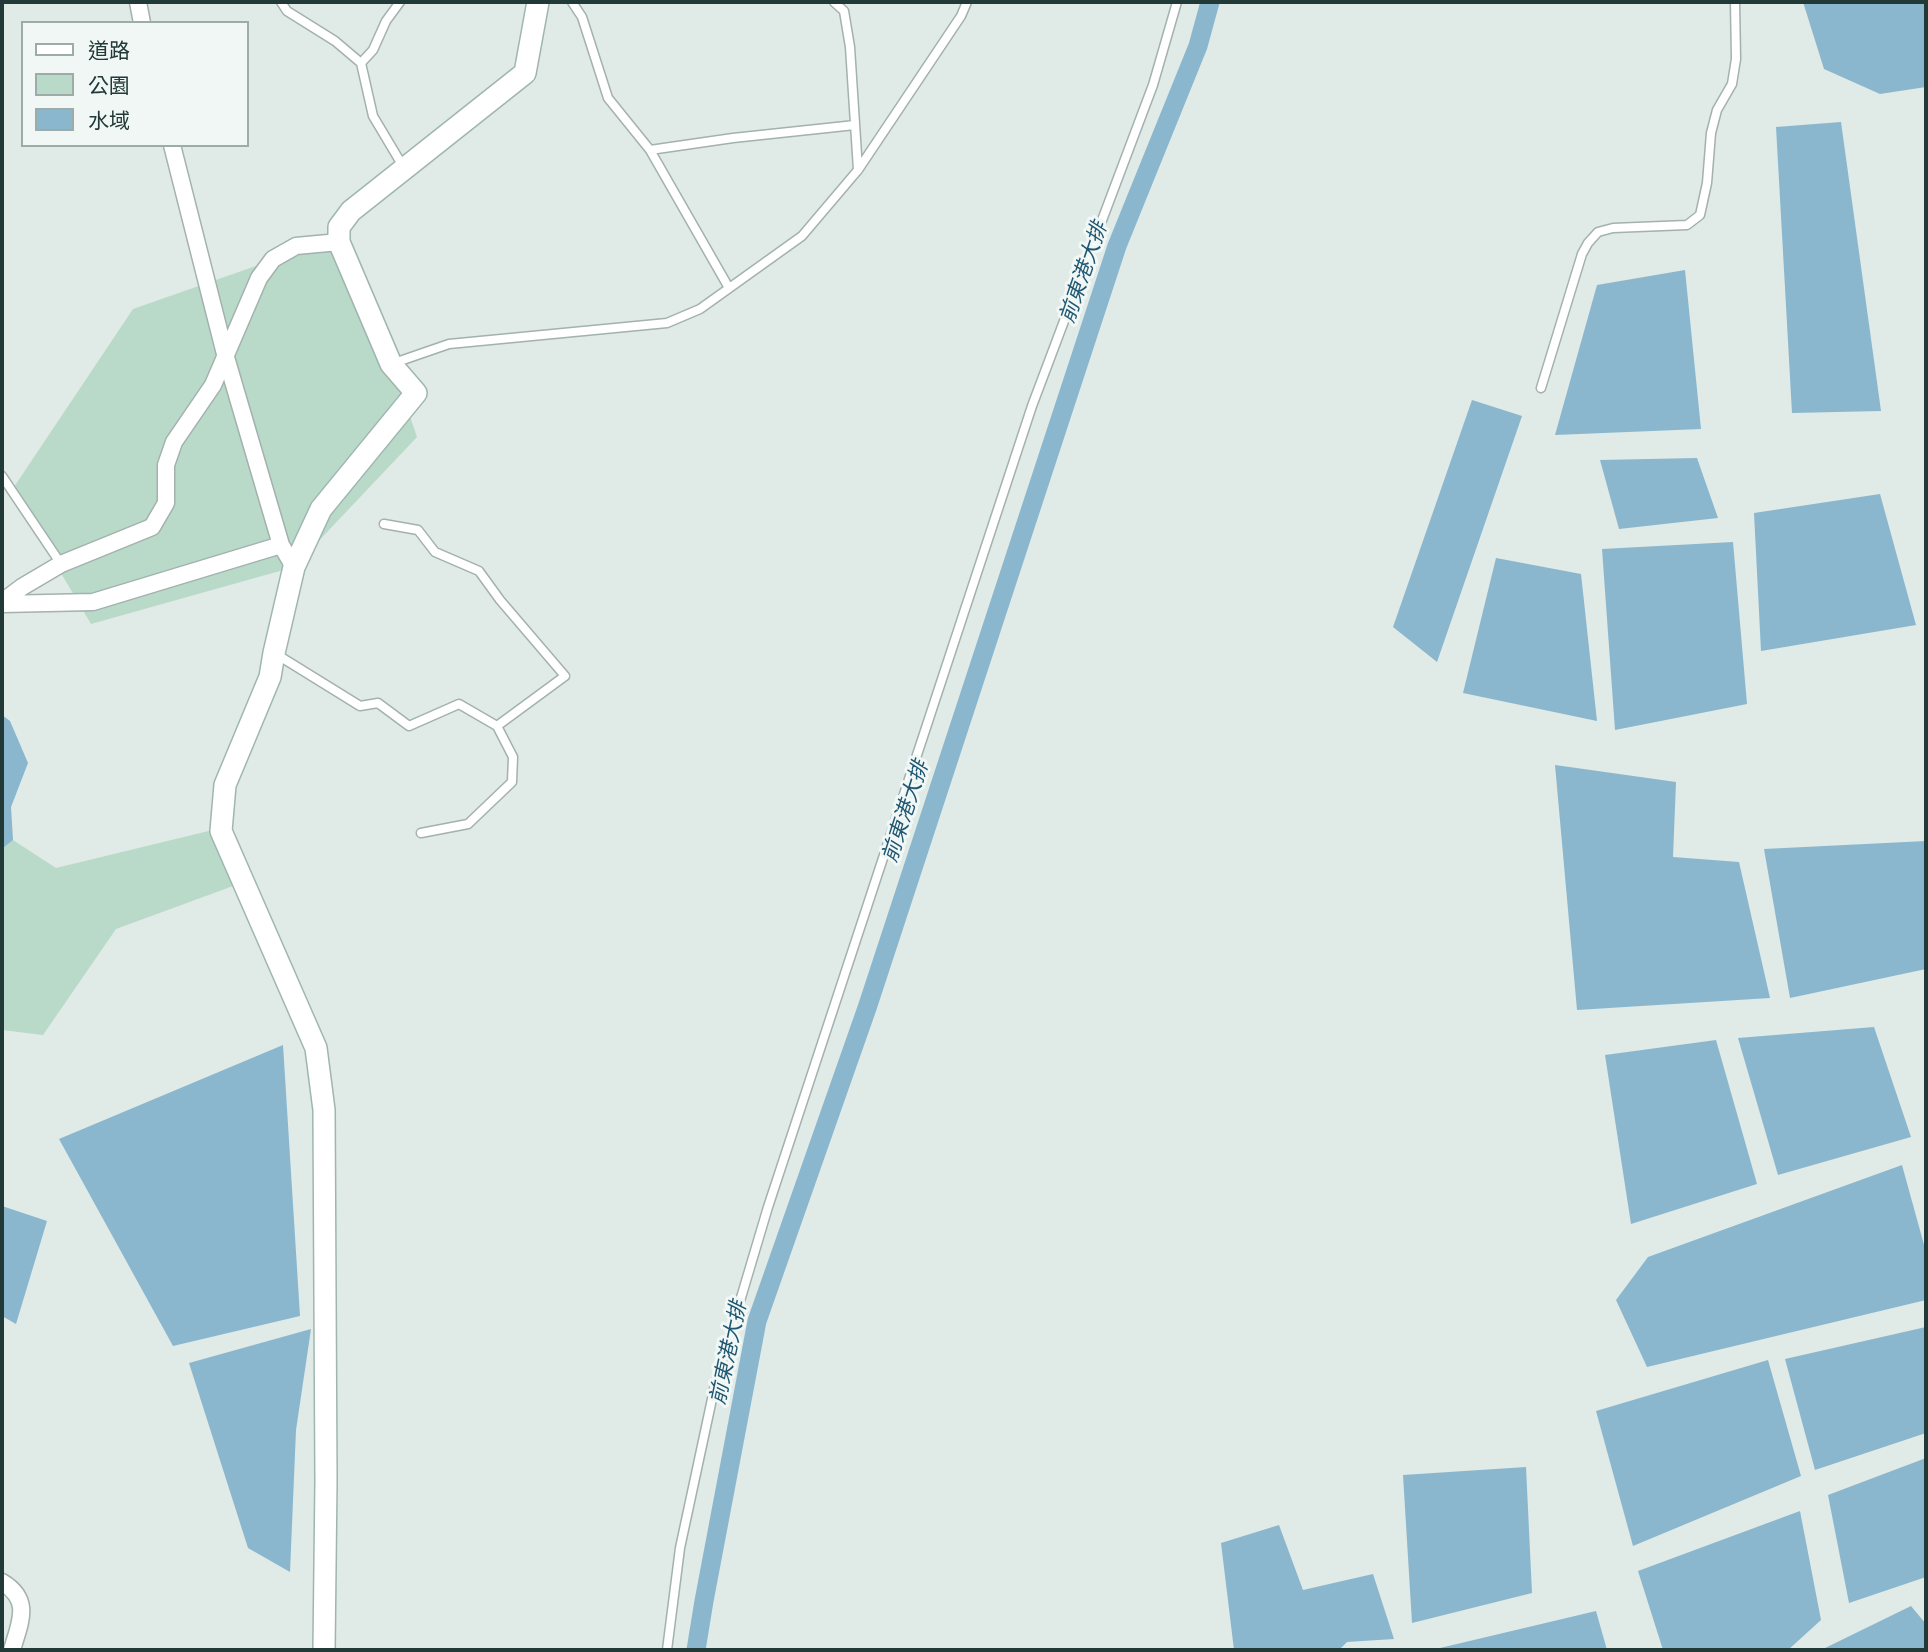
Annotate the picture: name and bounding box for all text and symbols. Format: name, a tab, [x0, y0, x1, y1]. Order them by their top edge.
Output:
legend	[21, 21, 248, 147]
text: 道路	[88, 37, 130, 65]
text: 公園	[88, 72, 130, 100]
text: 水域	[88, 107, 130, 135]
water label: 前東港大排	[1056, 219, 1114, 327]
water label: 前東港大排	[879, 758, 935, 866]
water label: 前東港大排	[707, 1299, 753, 1407]

